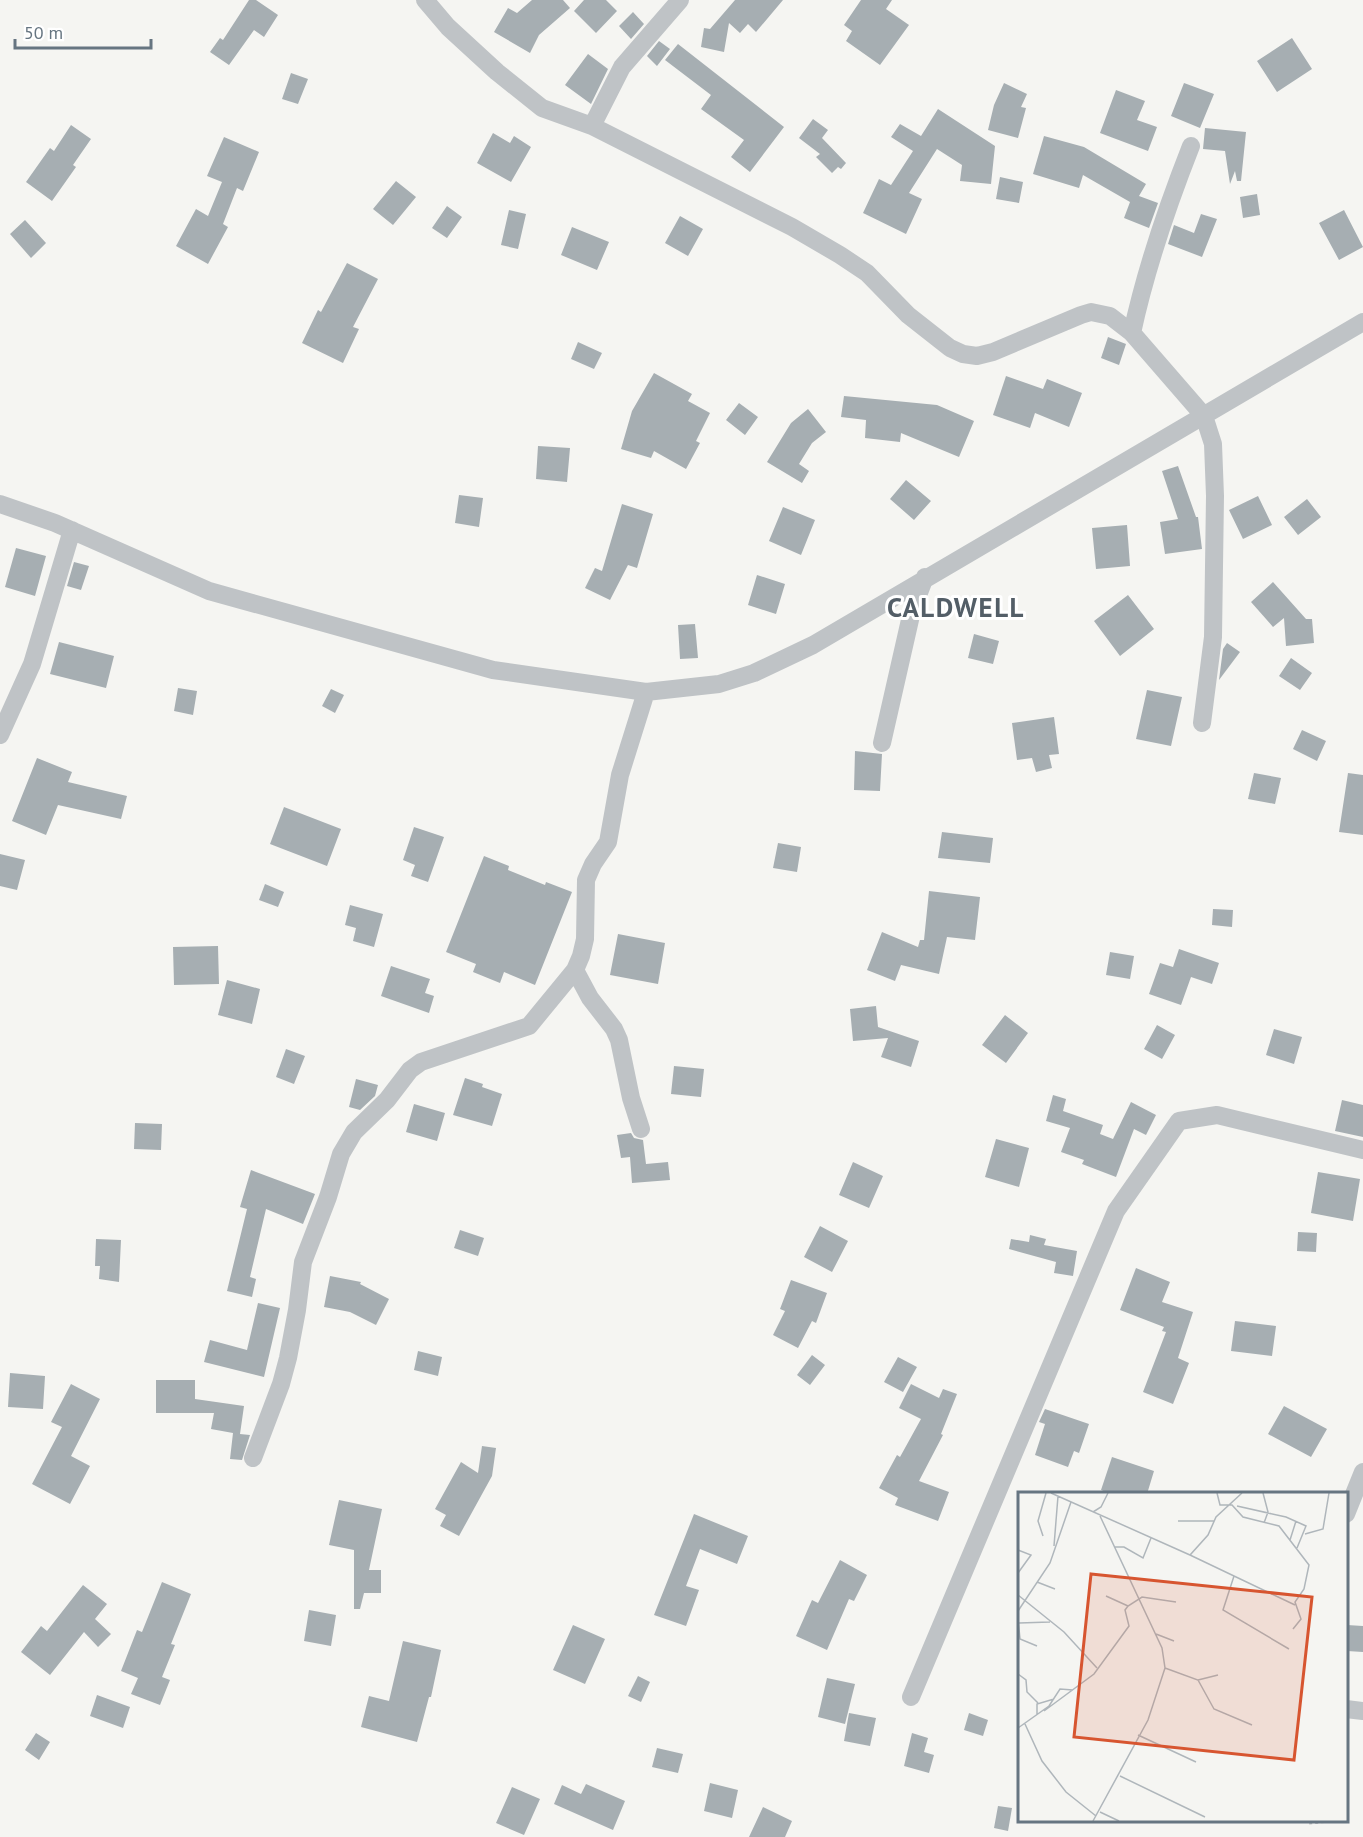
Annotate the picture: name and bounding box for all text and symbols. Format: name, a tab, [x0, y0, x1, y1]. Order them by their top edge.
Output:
scale bar	[15, 12, 152, 50]
text: 50 m	[24, 21, 63, 44]
district label: CALDWELL	[887, 590, 1025, 624]
inset map	[1018, 1492, 1348, 1822]

